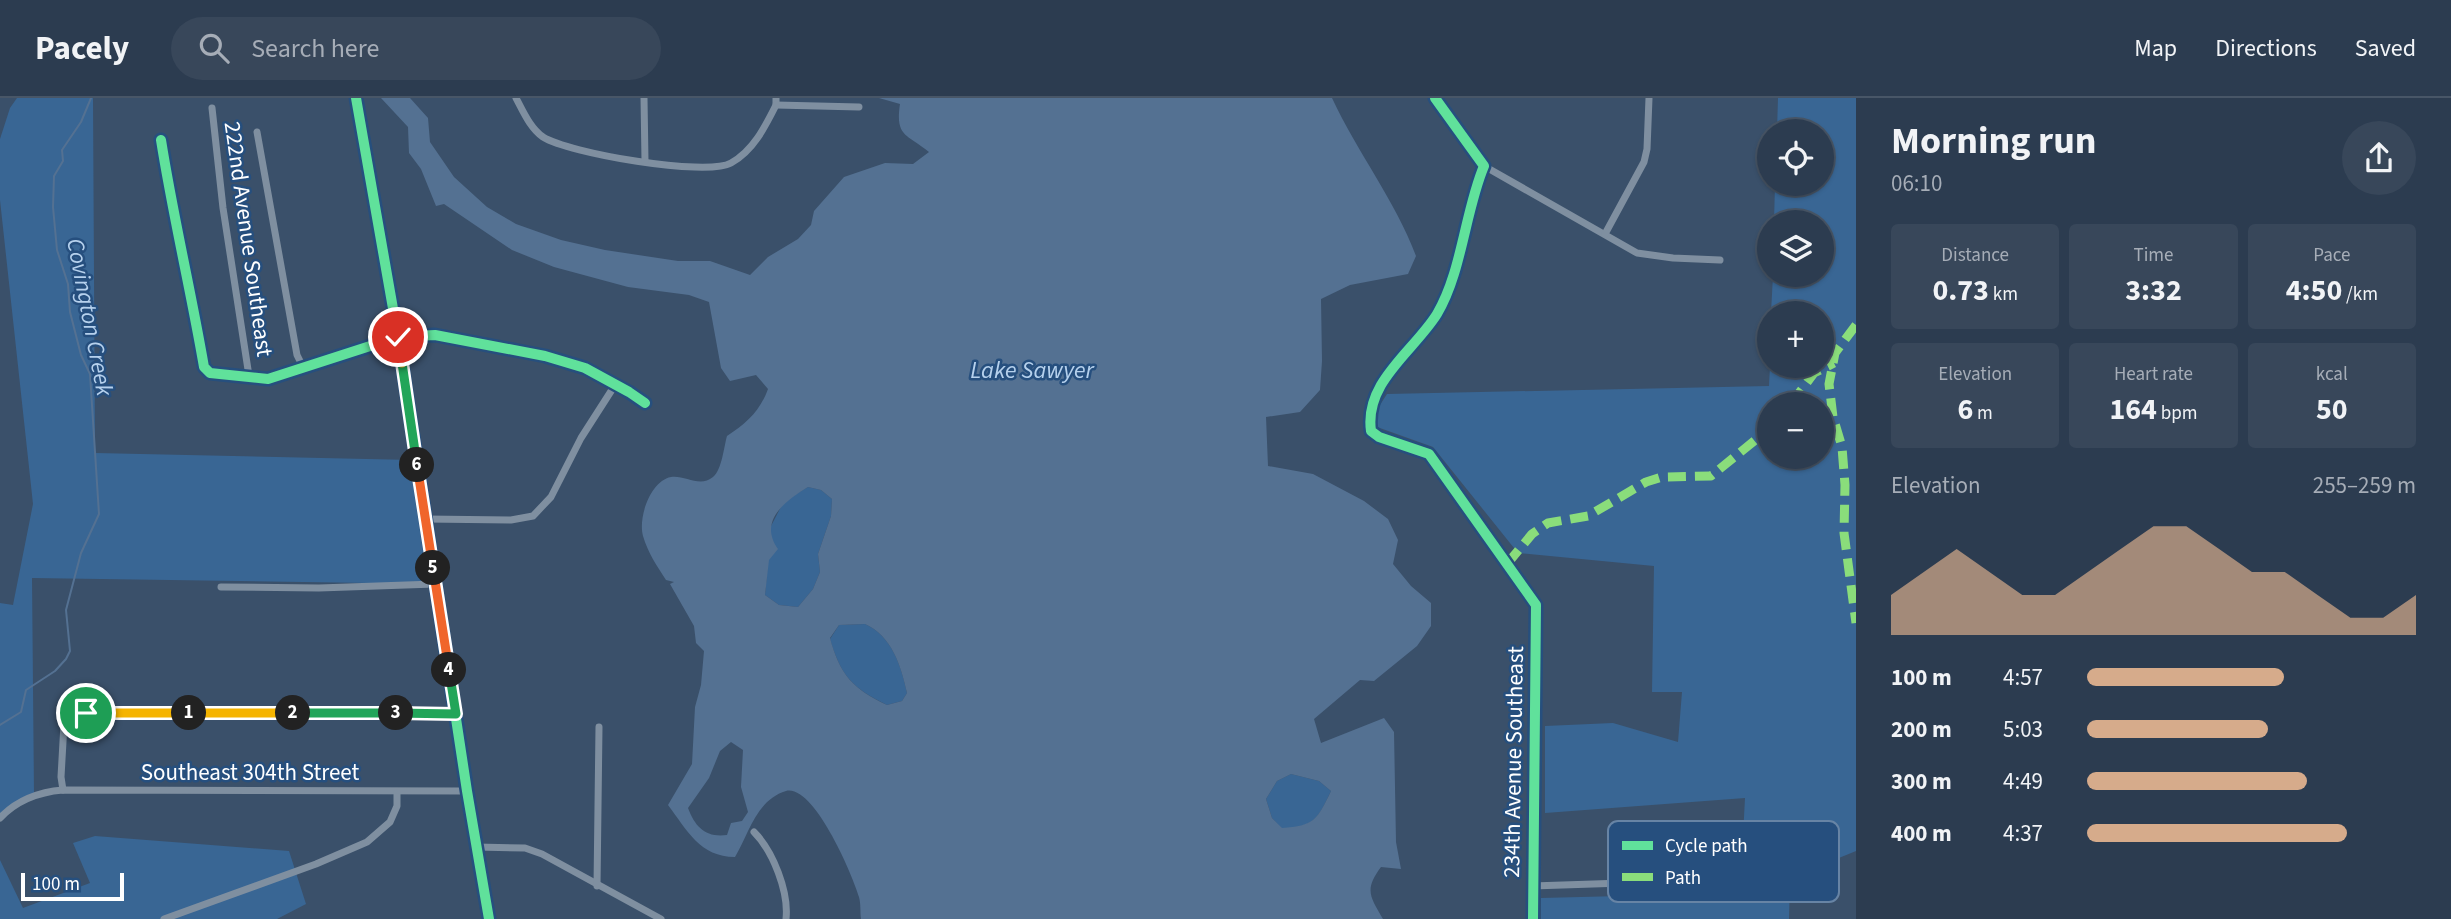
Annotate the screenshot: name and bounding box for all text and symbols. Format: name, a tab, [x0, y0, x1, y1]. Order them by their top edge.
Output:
search box	[171, 17, 661, 80]
text: Pacely	[35, 25, 129, 72]
icon: search	[195, 29, 233, 67]
text: Search here	[251, 30, 379, 67]
text: Map	[2134, 31, 2177, 66]
text: Directions	[2215, 31, 2317, 66]
text: Saved	[2355, 31, 2416, 66]
text: Morning run	[1891, 114, 2096, 168]
street label: 222nd Avenue Southeast	[216, 119, 281, 359]
map controls	[1757, 119, 1834, 469]
button: locate	[1757, 119, 1834, 196]
button: share	[2342, 121, 2416, 195]
text: 06:10	[1891, 167, 1942, 200]
button: layers	[1757, 210, 1834, 287]
water label: Covington Creek	[57, 235, 122, 399]
text: Distance	[1941, 242, 2009, 269]
text: Time	[2133, 242, 2174, 269]
text: Pace	[2313, 242, 2350, 269]
text: 0.73	[1932, 269, 1989, 312]
text: 3:32	[2125, 269, 2182, 312]
text: 4:50	[2286, 269, 2342, 312]
text: km	[1989, 281, 2018, 308]
text: /km	[2342, 281, 2378, 308]
button: +	[1757, 301, 1834, 378]
pin	[368, 307, 428, 367]
icon: check	[379, 318, 417, 356]
water label: Lake Sawyer	[970, 353, 1095, 388]
text: Elevation	[1938, 361, 2012, 388]
text: Heart rate	[2114, 361, 2193, 388]
text: kcal	[2316, 361, 2348, 388]
text: 6	[1957, 388, 1973, 431]
text: 164	[2109, 388, 2157, 431]
text: 50	[2316, 388, 2348, 431]
button: −	[1757, 392, 1834, 469]
text: m	[1973, 400, 1993, 427]
text: bpm	[2157, 400, 2198, 427]
pin: 6	[400, 448, 434, 482]
text: 6	[411, 451, 422, 478]
text: Elevation	[1891, 469, 1981, 502]
text: 255–259 m	[2313, 469, 2416, 502]
pin: 5	[416, 550, 450, 586]
text: 5	[427, 554, 438, 581]
street label: 234th Avenue Southeast	[1495, 646, 1532, 878]
pin: 4	[432, 652, 466, 688]
text: 4	[443, 656, 454, 683]
text: 100 m	[1891, 661, 1952, 694]
text: 4:57	[2003, 661, 2043, 694]
pin	[56, 683, 116, 743]
icon: arrive	[67, 694, 105, 732]
pin: 1	[172, 696, 206, 730]
pin: 2	[276, 696, 310, 730]
pin: 3	[378, 696, 414, 730]
text: 1	[183, 699, 194, 726]
text: 2	[287, 699, 298, 726]
text: 3	[390, 699, 401, 726]
text: 200 m	[1891, 713, 1952, 746]
text: 5:03	[2003, 713, 2043, 746]
street label: Southeast 304th Street	[141, 756, 360, 789]
text: 300 m	[1891, 765, 1952, 798]
text: 4:49	[2003, 765, 2043, 798]
text: 400 m	[1891, 817, 1952, 850]
text: 4:37	[2003, 817, 2043, 850]
legend	[1608, 821, 1839, 902]
text: Cycle path	[1665, 833, 1747, 860]
text: Path	[1665, 865, 1701, 892]
scale bar	[21, 870, 124, 902]
text: 100 m	[32, 871, 80, 898]

